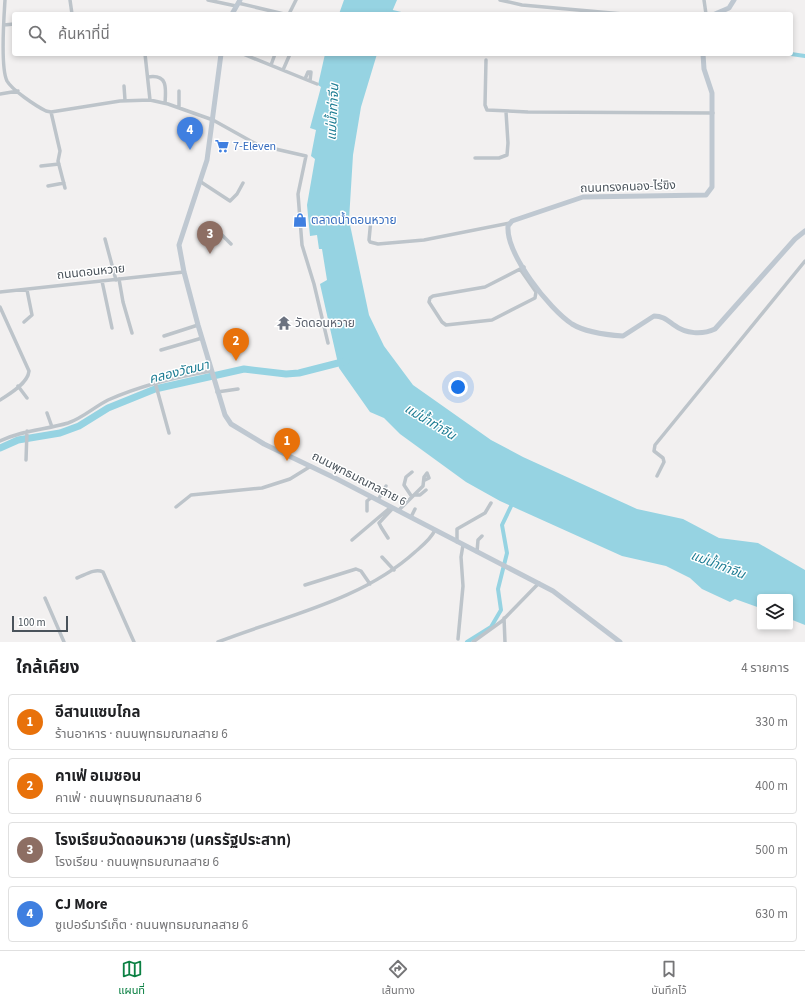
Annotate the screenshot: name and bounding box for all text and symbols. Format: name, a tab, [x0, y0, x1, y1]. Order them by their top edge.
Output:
search box	[12, 12, 793, 56]
icon: search	[26, 23, 48, 45]
text: ค้นหาที่นี่	[58, 24, 110, 45]
water label: แม่น้ำท่าจีน	[322, 82, 344, 141]
pin: 4	[177, 117, 203, 150]
supermarket icon: 7-Eleven	[214, 138, 230, 154]
place label: 7-Eleven	[233, 138, 276, 155]
street label: ถนนทรงคนอง-ไร่ขิง	[580, 177, 676, 197]
place label: ตลาดน้ำดอนหวาย	[311, 211, 397, 229]
shop icon: ตลาดน้ำดอนหวาย	[292, 212, 308, 228]
pin: 3	[197, 221, 223, 254]
street label: ถนนดอนหวาย	[56, 260, 126, 284]
temple icon: วัดดอนหวาย	[276, 315, 292, 331]
place label: วัดดอนหวาย	[295, 315, 355, 332]
pin: 2	[223, 328, 249, 361]
water label: คลองวัฒนา	[147, 356, 212, 388]
your location	[448, 377, 468, 397]
water label: แม่น้ำท่าจีน	[401, 399, 460, 445]
pin: 1	[274, 428, 300, 461]
street label: ถนนพุทธมณฑลสาย 6	[309, 448, 409, 510]
water label: แม่น้ำท่าจีน	[688, 546, 749, 584]
map controls	[757, 594, 793, 630]
button: layers	[757, 594, 793, 630]
scale bar	[12, 614, 68, 633]
text: 100 m	[18, 615, 46, 630]
text: ใกล้เคียง	[16, 656, 79, 680]
text: 4 รายการ	[741, 659, 789, 677]
text: อีสานแซบไกล	[55, 702, 140, 723]
text: 1	[27, 713, 33, 731]
text: 330 m	[755, 713, 788, 731]
text: ร้านอาหาร · ถนนพุทธมณฑลสาย 6	[55, 725, 228, 743]
text: คาเฟ่ อเมซอน	[55, 766, 141, 787]
text: 2	[27, 777, 33, 795]
text: 400 m	[755, 777, 788, 795]
text: คาเฟ่ · ถนนพุทธมณฑลสาย 6	[55, 789, 202, 807]
text: โรงเรียนวัดดอนหวาย (นครรัฐประสาท)	[55, 830, 291, 851]
text: 3	[27, 841, 33, 859]
text: 500 m	[755, 841, 788, 859]
text: โรงเรียน · ถนนพุทธมณฑลสาย 6	[55, 853, 219, 871]
text: CJ More	[55, 894, 108, 915]
text: 4	[27, 905, 33, 923]
text: 630 m	[755, 905, 788, 923]
text: ซูเปอร์มาร์เก็ต · ถนนพุทธมณฑลสาย 6	[55, 916, 248, 934]
tab: แผนที่	[118, 958, 145, 999]
tab: เส้นทาง	[382, 958, 415, 999]
tab: บันทึกไว้	[651, 958, 687, 999]

